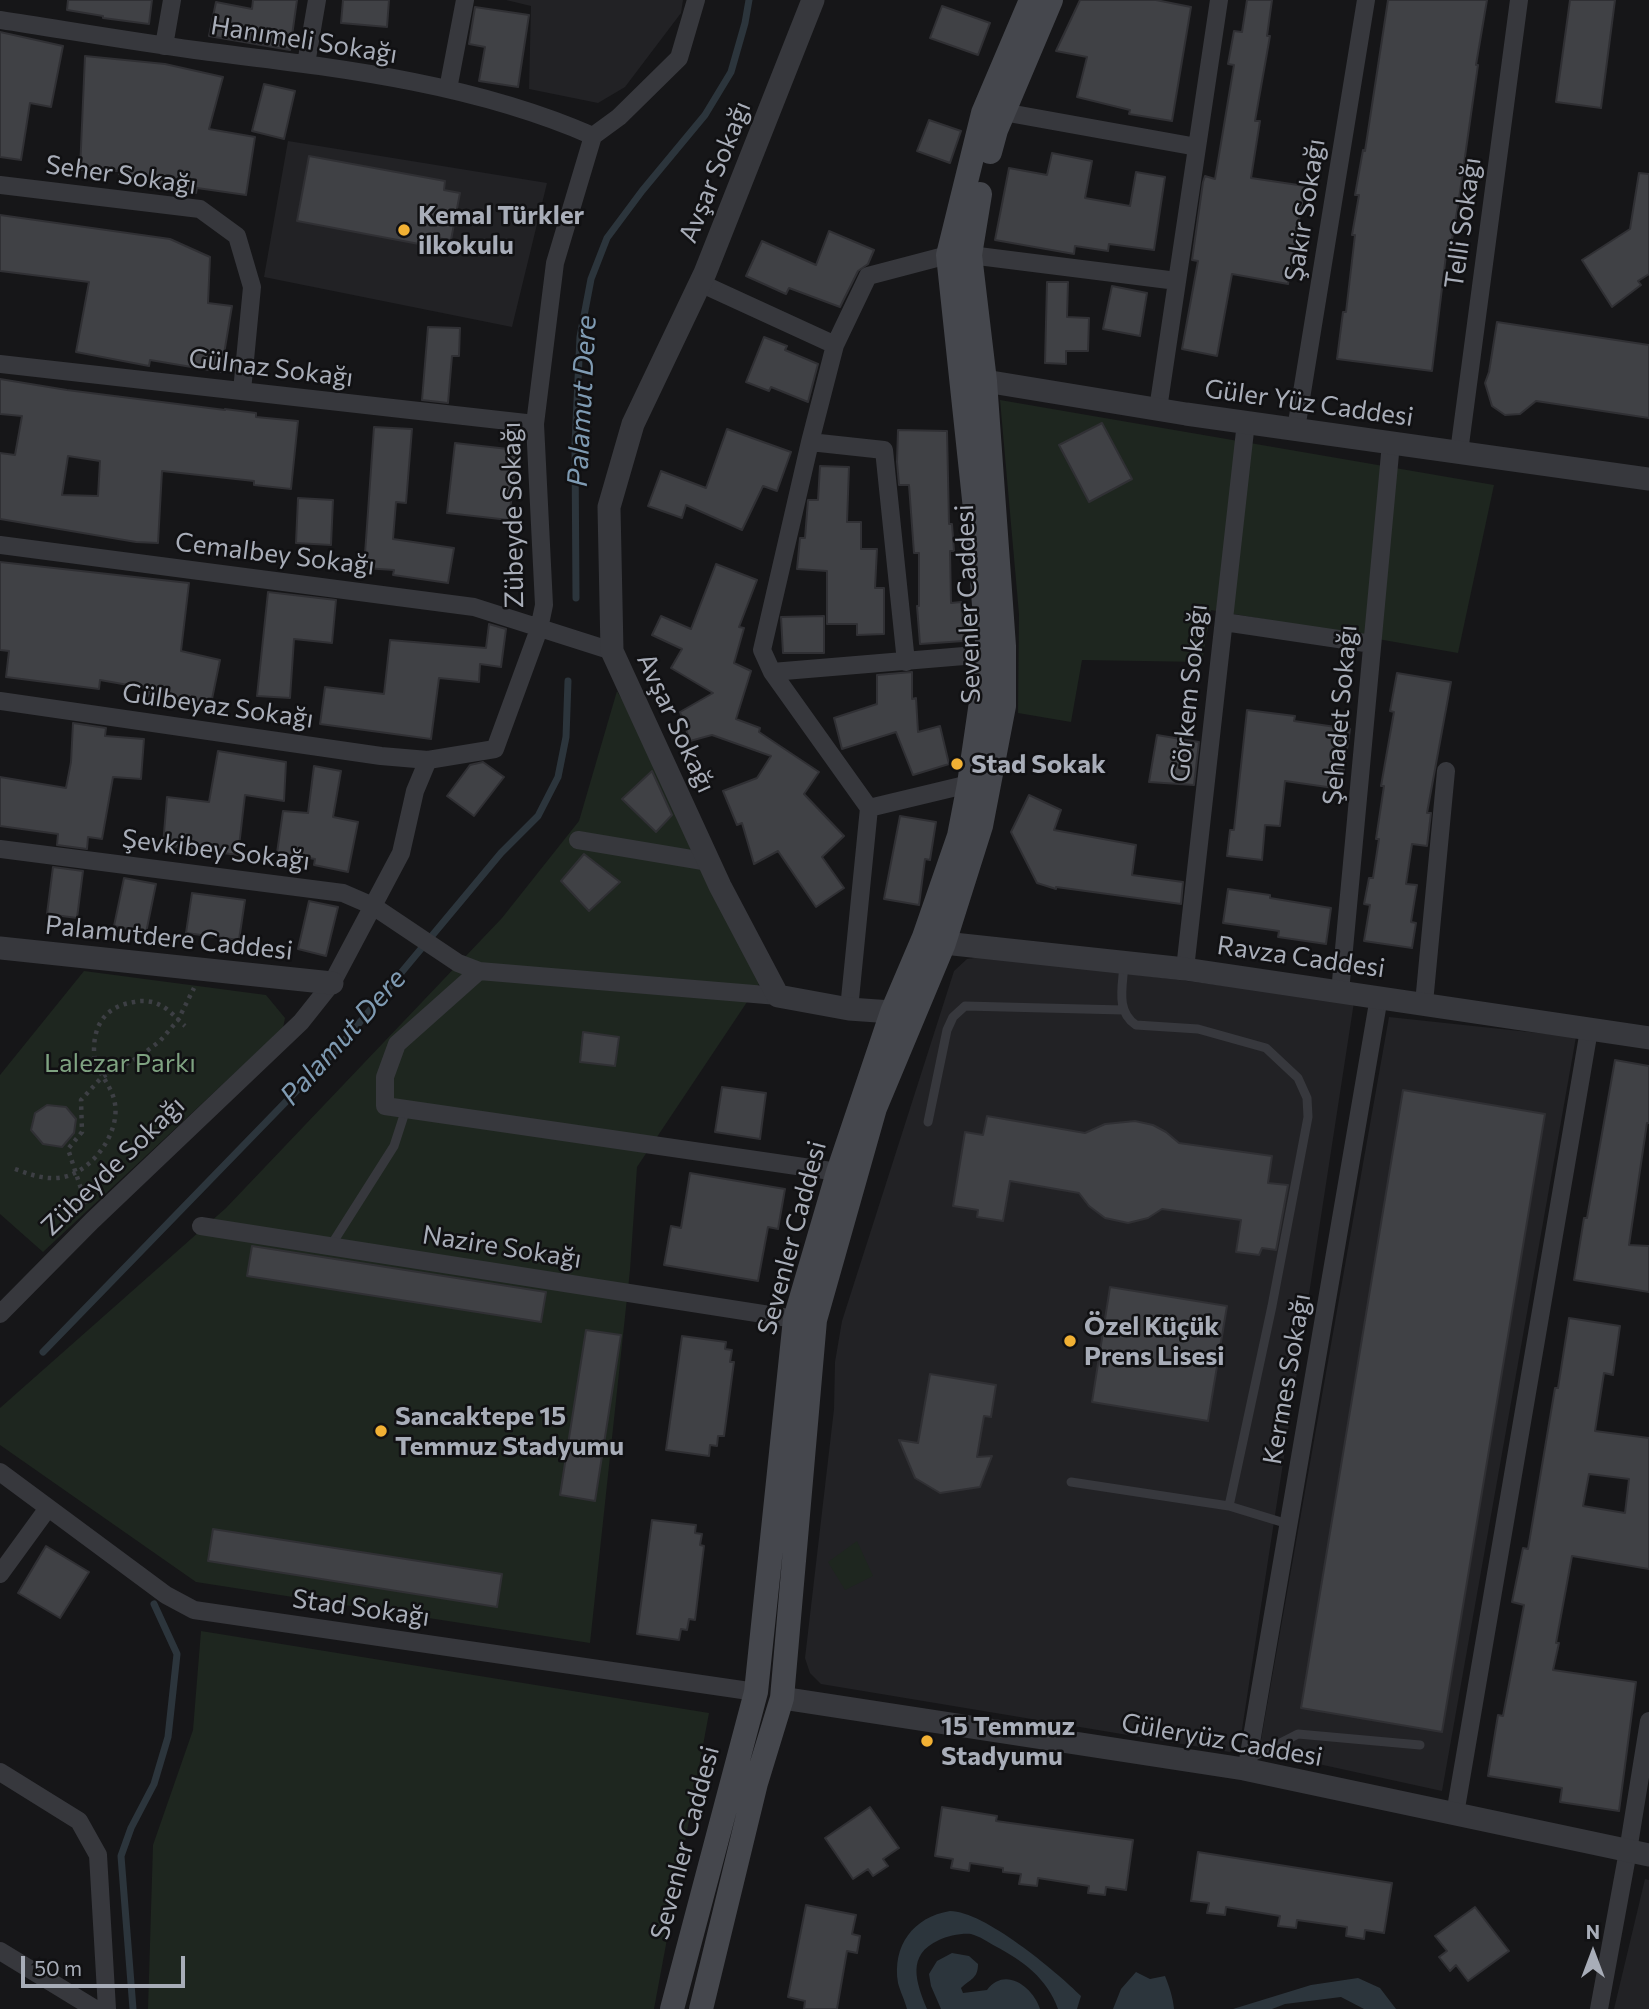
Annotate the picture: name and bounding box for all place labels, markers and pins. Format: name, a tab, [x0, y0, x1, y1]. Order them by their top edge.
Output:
place label: Kemal Türkler ilkokulu	[418, 199, 584, 260]
marker: Kemal Türkler ilkokulu	[396, 222, 412, 238]
place label: Stad Sokak	[971, 748, 1106, 780]
marker: Stad Sokak	[949, 756, 965, 772]
place label: Özel Küçük Prens Lisesi	[1084, 1310, 1225, 1372]
marker: Özel Küçük Prens Lisesi	[1062, 1333, 1078, 1349]
place label: Sancaktepe 15 Temmuz Stadyumu	[395, 1400, 624, 1462]
marker: Sancaktepe 15 Temmuz Stadyumu	[373, 1423, 389, 1439]
place label: 15 Temmuz Stadyumu	[941, 1710, 1075, 1772]
marker: 15 Temmuz Stadyumu	[919, 1733, 935, 1749]

